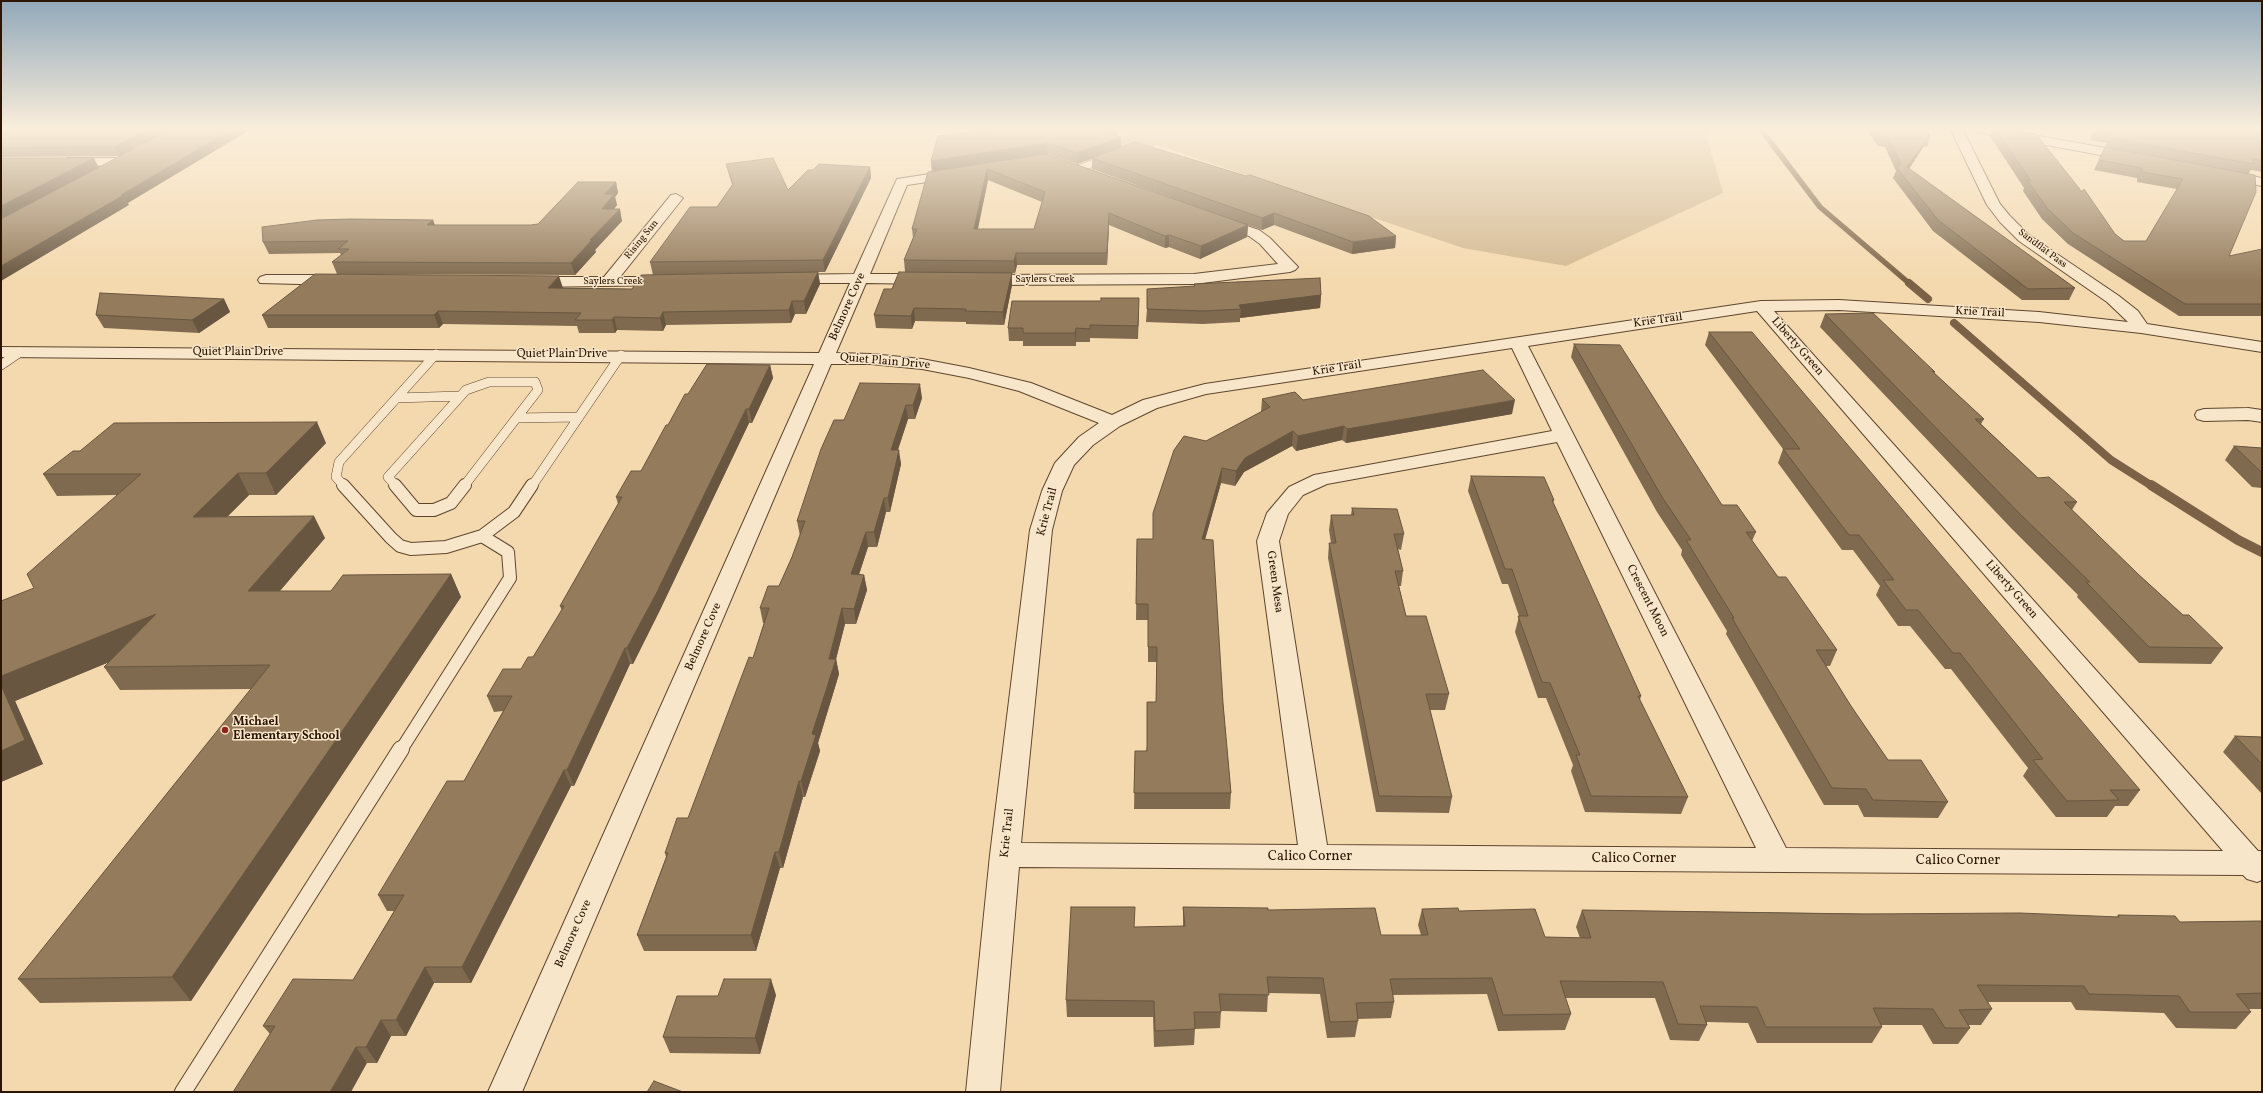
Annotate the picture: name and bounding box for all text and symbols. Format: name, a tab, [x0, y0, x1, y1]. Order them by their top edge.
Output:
street label: Rising Sun	[622, 218, 662, 262]
street label: Sandflat Pass	[2015, 227, 2069, 271]
street label: Belmore Cove	[827, 271, 869, 343]
street label: Saylers Creek	[1015, 274, 1075, 286]
street label: Saylers Creek	[583, 276, 643, 288]
street label: Krie Trail	[1955, 305, 2005, 321]
street label: Krie Trail	[1632, 310, 1684, 332]
street label: Liberty Green	[1768, 315, 1826, 379]
street label: Quiet Plain Drive	[193, 346, 283, 360]
street label: Quiet Plain Drive	[517, 348, 607, 362]
street label: Quiet Plain Drive	[839, 351, 931, 373]
street label: Krie Trail	[1311, 358, 1363, 380]
street label: Krie Trail	[1035, 486, 1061, 538]
street label: Green Mesa	[1263, 550, 1285, 614]
street label: Liberty Green	[1982, 558, 2040, 622]
street label: Crescent Moon	[1623, 562, 1671, 640]
street label: Belmore Cove	[683, 601, 725, 673]
place label: Michael Elementary School	[233, 716, 340, 744]
marker: Michael Elementary School	[220, 725, 230, 735]
street label: Krie Trail	[998, 808, 1018, 858]
street label: Calico Corner	[1268, 849, 1352, 865]
street label: Calico Corner	[1592, 851, 1676, 867]
street label: Calico Corner	[1916, 853, 2000, 869]
street label: Belmore Cove	[553, 898, 595, 970]

